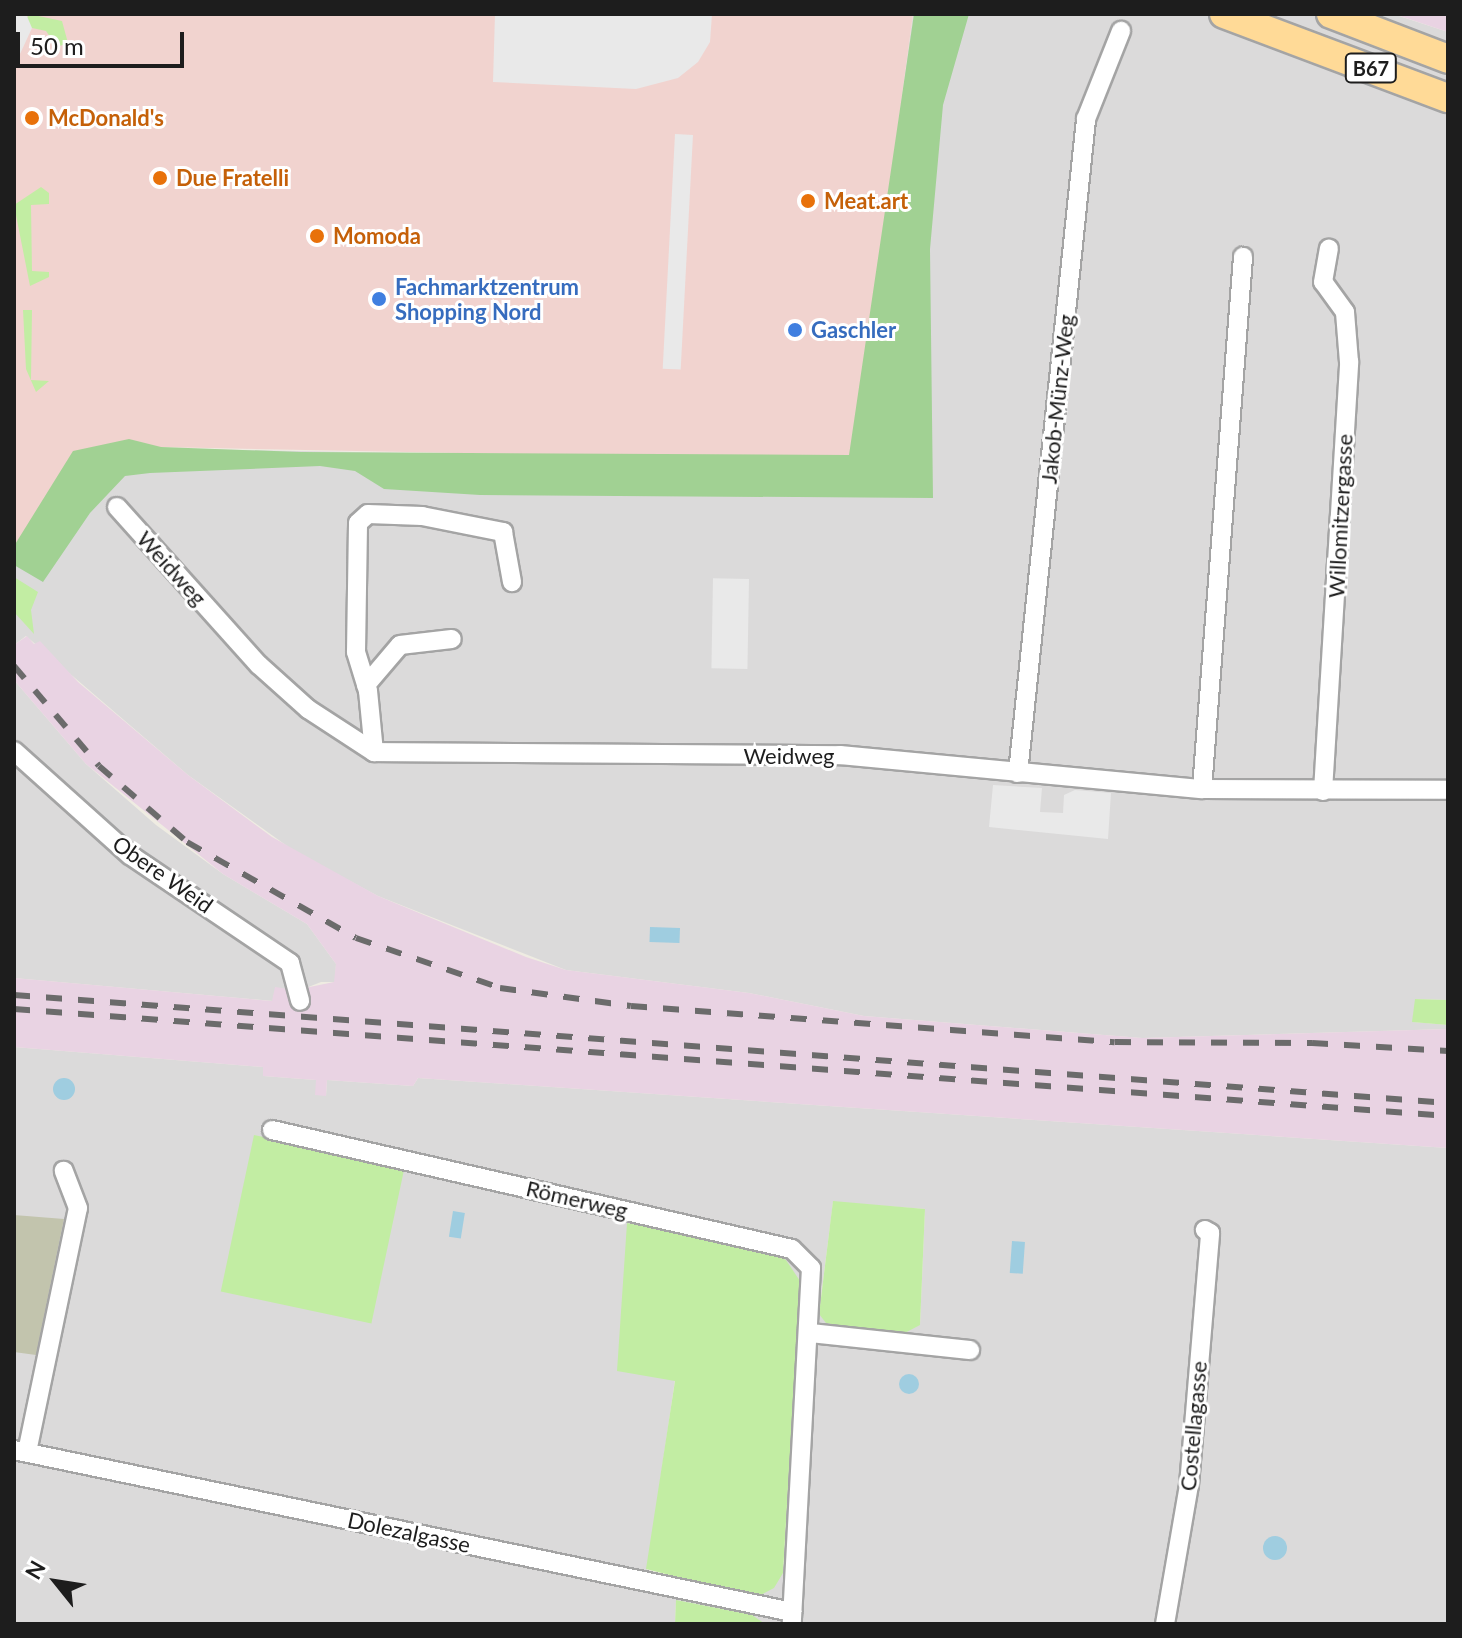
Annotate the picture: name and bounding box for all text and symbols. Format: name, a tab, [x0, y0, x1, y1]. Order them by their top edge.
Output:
scale bar	[20, 16, 188, 66]
text: 50 m	[30, 31, 84, 60]
road number: B67	[1343, 52, 1399, 84]
place label: McDonald's	[48, 105, 164, 131]
marker: McDonald's	[23, 109, 41, 127]
place label: Due Fratelli	[176, 165, 289, 191]
marker: Due Fratelli	[151, 169, 169, 187]
place label: Meat.art	[824, 188, 908, 214]
marker: Meat.art	[799, 192, 817, 210]
place label: Momoda	[333, 223, 421, 249]
marker: Momoda	[308, 227, 326, 245]
place label: Fachmarktzentrum Shopping Nord	[395, 273, 579, 324]
marker: Fachmarktzentrum Shopping Nord	[370, 290, 388, 308]
street label: Jakob-Münz-Weg	[1035, 313, 1079, 485]
place label: Gaschler	[811, 317, 896, 343]
marker: Gaschler	[786, 321, 804, 339]
street label: Willomitzergasse	[1323, 433, 1357, 599]
street label: Weidweg	[132, 525, 212, 611]
street label: Weidweg	[744, 743, 834, 769]
street label: Obere Weid	[108, 830, 218, 918]
street label: Römerweg	[524, 1175, 630, 1223]
street label: Costellagasse	[1174, 1360, 1212, 1492]
street label: Dolezalgasse	[345, 1506, 473, 1558]
north arrow	[16, 1542, 96, 1622]
text: N	[19, 1556, 51, 1584]

